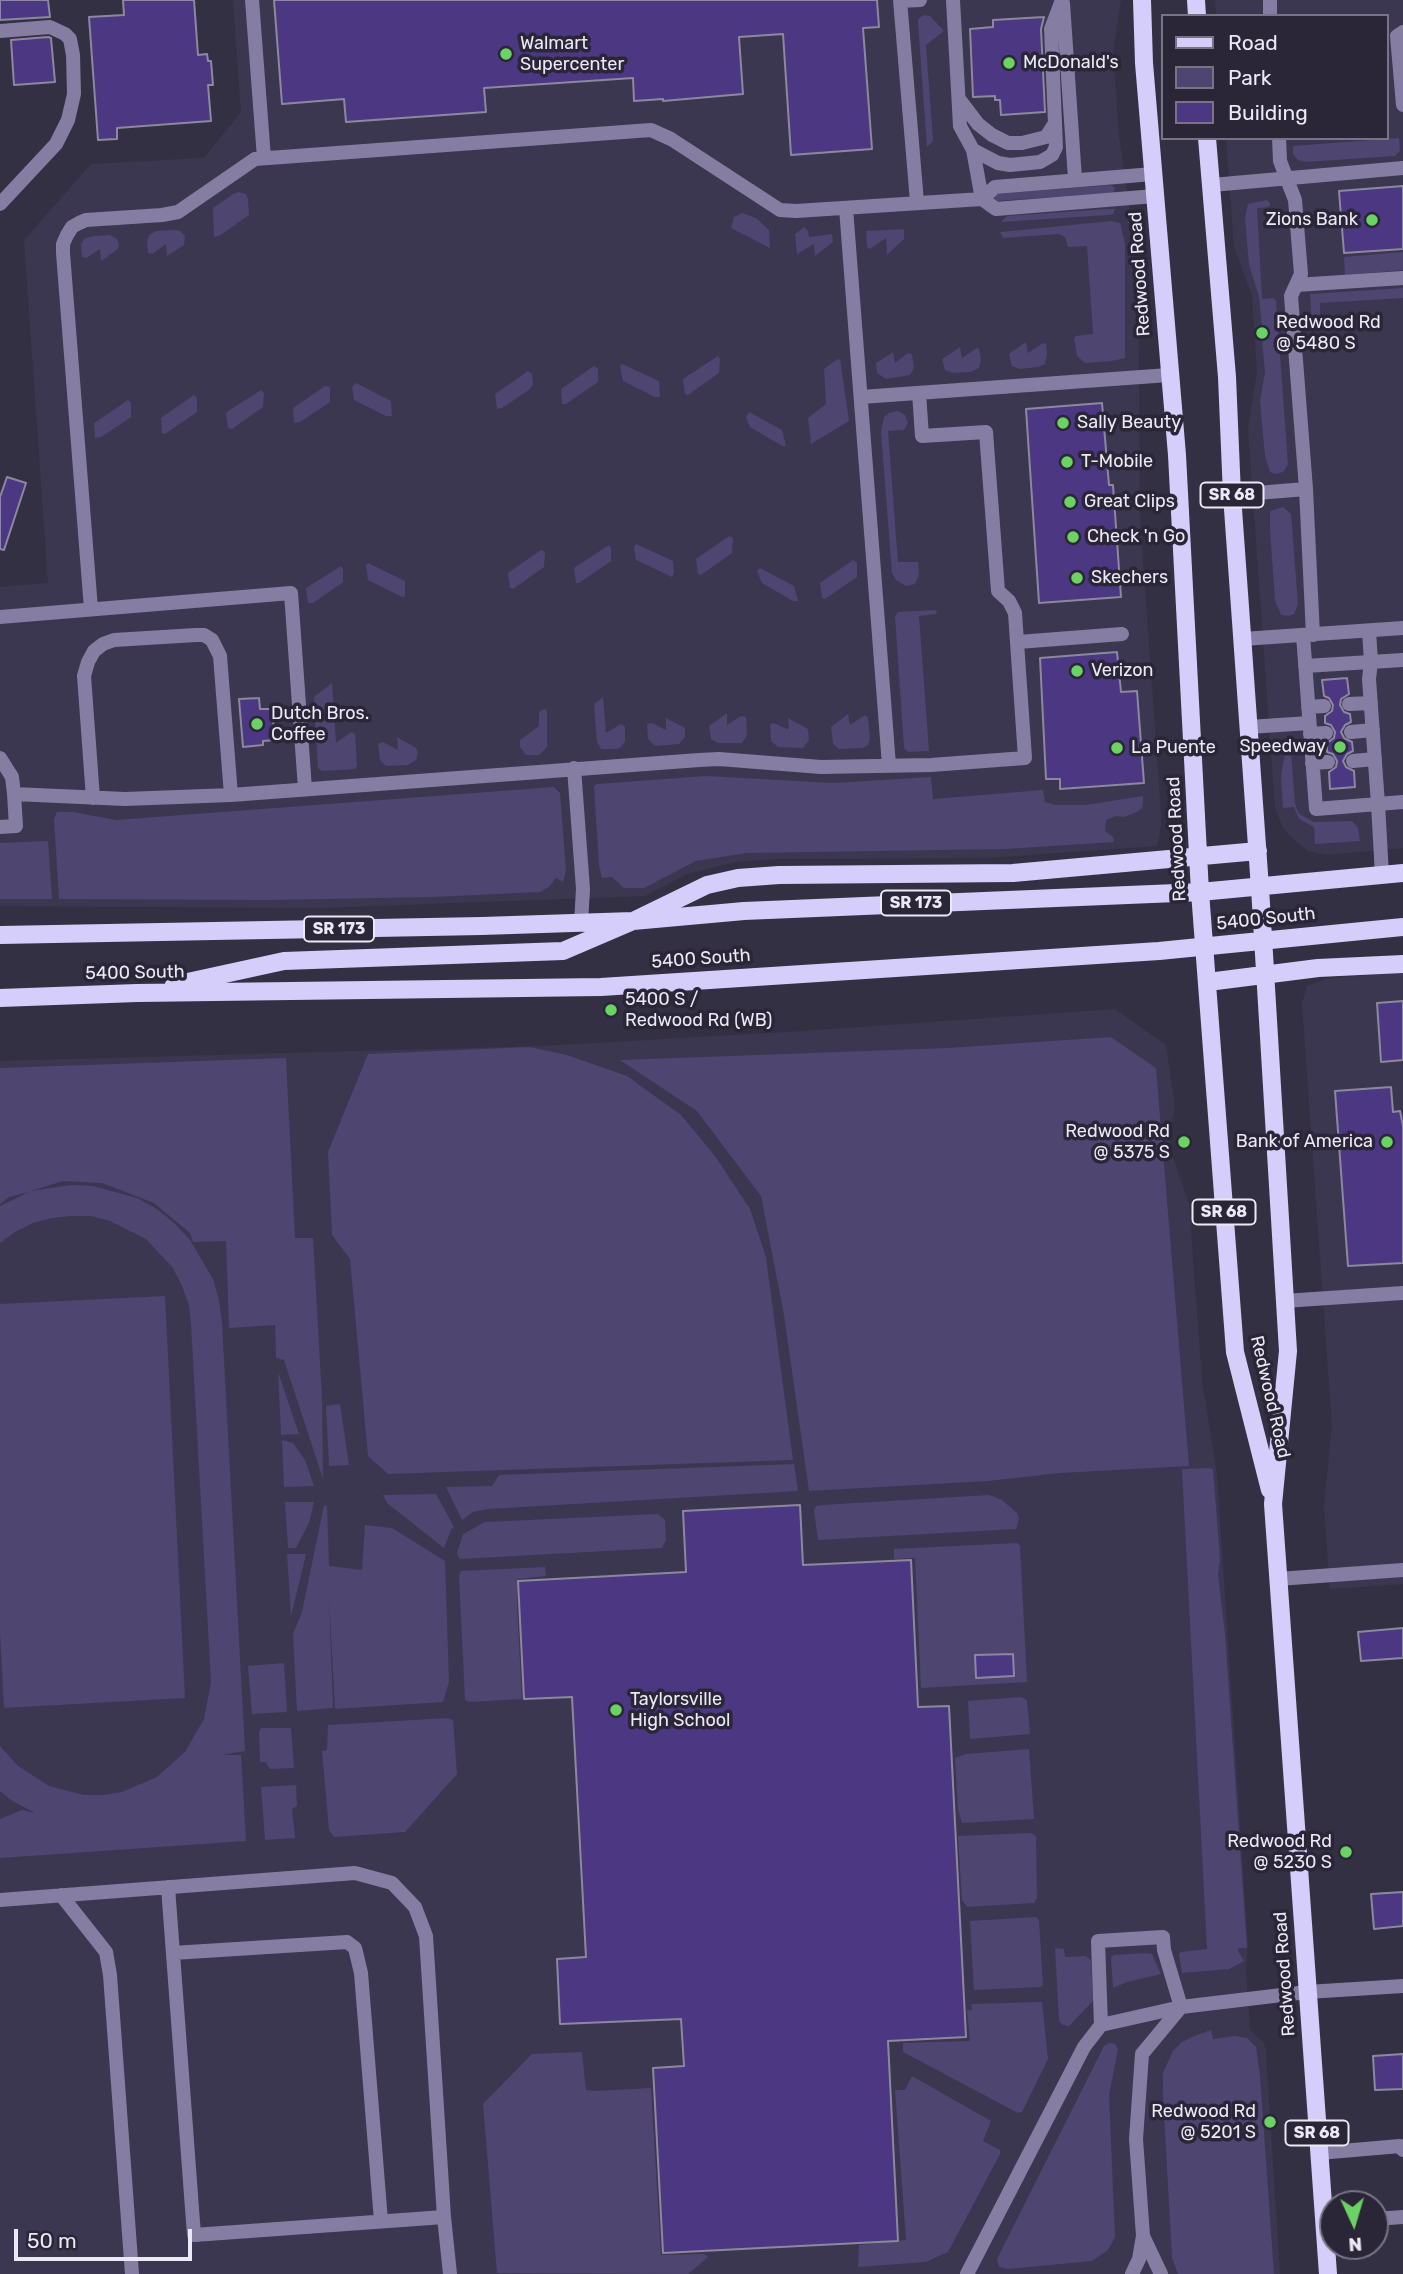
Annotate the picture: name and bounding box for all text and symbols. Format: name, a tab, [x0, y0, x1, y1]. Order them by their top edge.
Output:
legend	[1162, 14, 1389, 140]
text: Road	[1228, 30, 1278, 55]
place label: Walmart Supercenter	[520, 33, 624, 76]
marker: Walmart Supercenter	[498, 46, 514, 62]
place label: McDonald's	[1023, 52, 1119, 74]
marker: McDonald's	[1001, 55, 1017, 71]
text: Park	[1228, 65, 1272, 90]
text: Building	[1228, 100, 1308, 125]
place label: Zions Bank	[1266, 209, 1358, 231]
street label: Redwood Road	[1125, 211, 1155, 337]
marker: Zions Bank	[1364, 212, 1380, 228]
place label: Redwood Rd @ 5480 S	[1276, 312, 1381, 354]
marker: Redwood Rd @ 5480 S	[1254, 325, 1270, 341]
place label: Sally Beauty	[1077, 412, 1181, 434]
marker: Sally Beauty	[1055, 415, 1071, 431]
place label: T-Mobile	[1081, 451, 1153, 473]
marker: T-Mobile	[1059, 454, 1075, 470]
road number: SR 68	[1200, 482, 1264, 508]
place label: Great Clips	[1084, 491, 1175, 513]
marker: Great Clips	[1062, 494, 1078, 510]
place label: Check 'n Go	[1087, 526, 1185, 548]
marker: Check 'n Go	[1065, 529, 1081, 545]
place label: Skechers	[1091, 567, 1168, 589]
marker: Skechers	[1069, 570, 1085, 586]
place label: Verizon	[1091, 660, 1153, 682]
marker: Verizon	[1069, 663, 1085, 679]
place label: Dutch Bros. Coffee	[271, 703, 369, 746]
marker: Dutch Bros. Coffee	[249, 716, 265, 732]
place label: Speedway	[1239, 736, 1326, 758]
place label: La Puente	[1131, 737, 1216, 759]
marker: Speedway	[1332, 739, 1348, 755]
marker: La Puente	[1109, 740, 1125, 756]
street label: Redwood Road	[1163, 776, 1191, 902]
road number: SR 173	[881, 890, 951, 916]
street label: 5400 South	[1215, 903, 1317, 935]
road number: SR 173	[304, 917, 374, 942]
street label: 5400 South	[651, 945, 751, 973]
street label: 5400 South	[85, 961, 185, 985]
place label: 5400 S / Redwood Rd (WB)	[625, 989, 772, 1032]
marker: 5400 S / Redwood Rd (WB)	[603, 1002, 619, 1018]
place label: Redwood Rd @ 5375 S	[1065, 1121, 1170, 1164]
place label: Bank of America	[1236, 1131, 1373, 1153]
marker: Redwood Rd @ 5375 S	[1176, 1134, 1192, 1150]
marker: Bank of America	[1379, 1134, 1395, 1150]
road number: SR 68	[1192, 1200, 1256, 1224]
street label: Redwood Road	[1245, 1334, 1295, 1460]
place label: Taylorsville High School	[630, 1689, 730, 1732]
marker: Taylorsville High School	[608, 1702, 624, 1718]
place label: Redwood Rd @ 5230 S	[1227, 1831, 1332, 1874]
marker: Redwood Rd @ 5230 S	[1338, 1844, 1354, 1860]
street label: Redwood Road	[1270, 1911, 1300, 2037]
place label: Redwood Rd @ 5201 S	[1151, 2101, 1256, 2144]
marker: Redwood Rd @ 5201 S	[1262, 2114, 1278, 2130]
road number: SR 68	[1286, 2120, 1348, 2146]
north arrow	[1319, 2190, 1389, 2260]
scale bar	[18, 2214, 196, 2258]
text: 50 m	[27, 2228, 77, 2253]
text: N	[1348, 2233, 1363, 2256]

